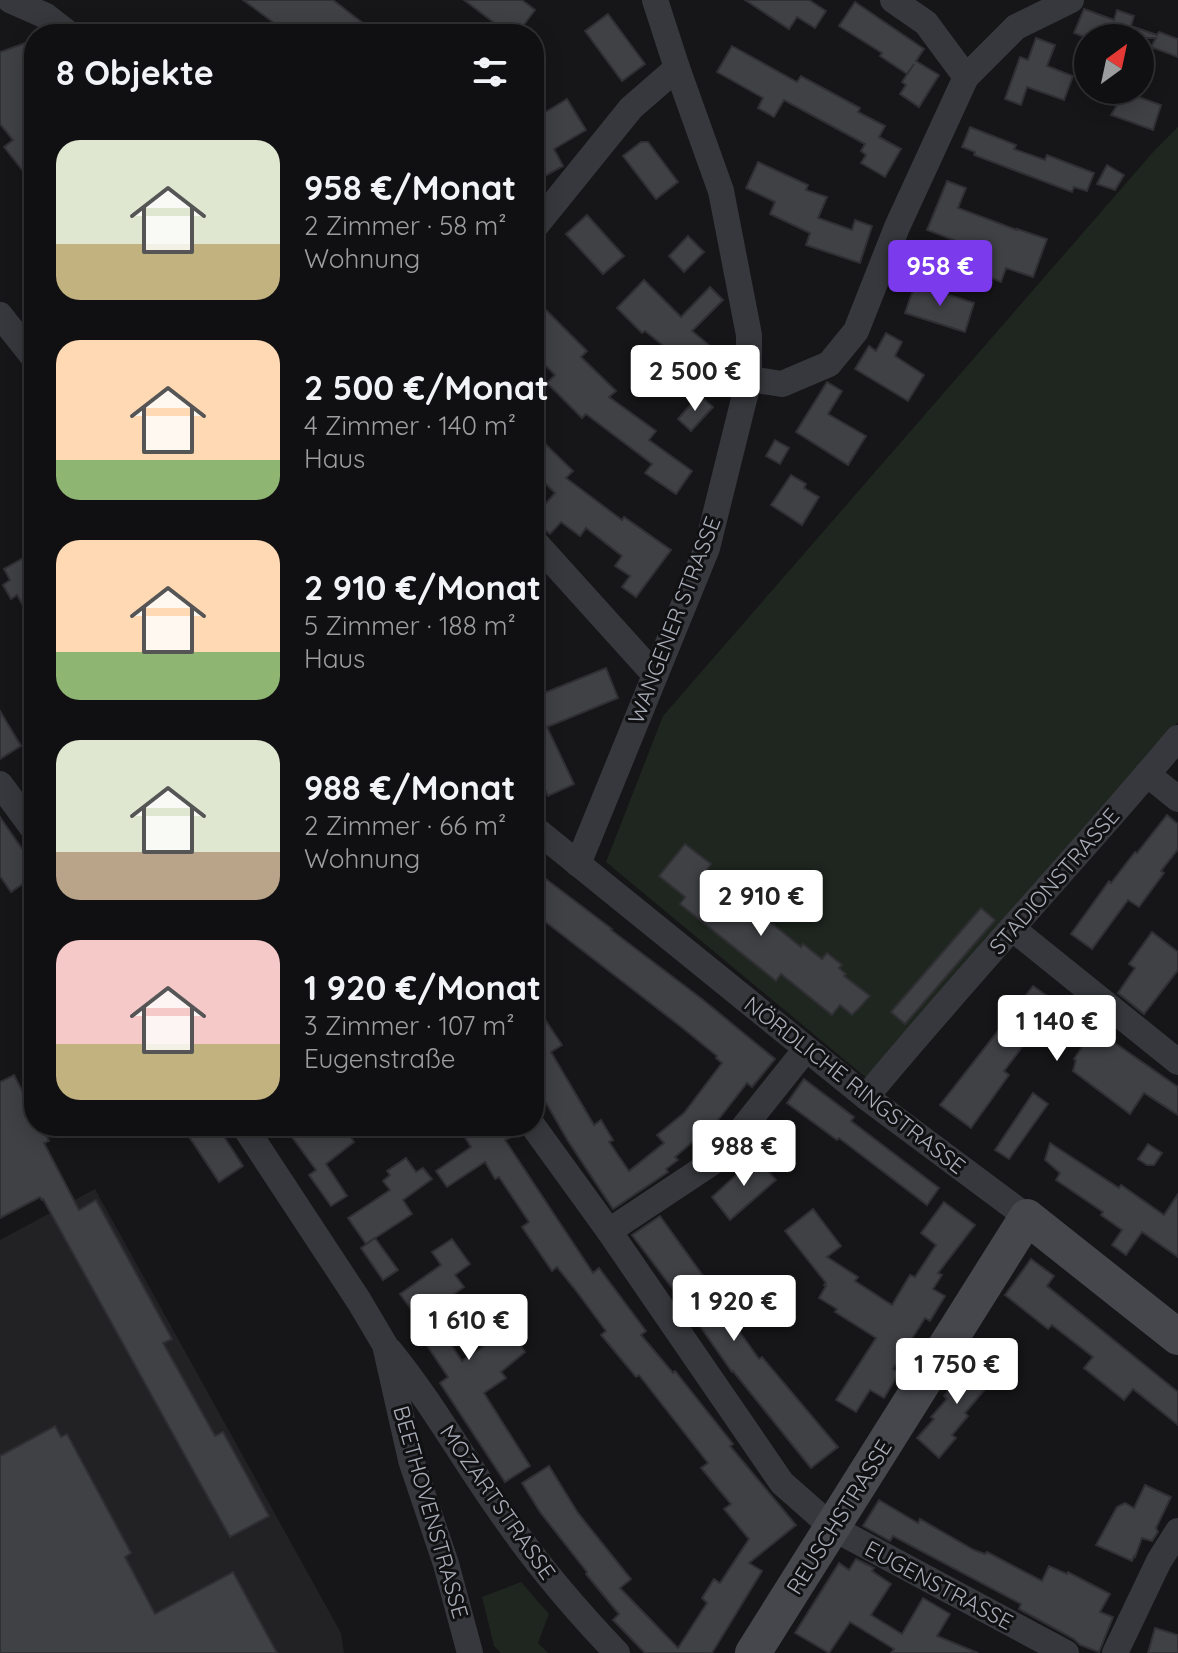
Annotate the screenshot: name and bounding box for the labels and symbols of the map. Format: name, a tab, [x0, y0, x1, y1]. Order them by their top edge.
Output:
north arrow	[1074, 24, 1154, 104]
pin: 958 €	[884, 240, 996, 308]
pin: 2 500 €	[621, 345, 769, 413]
street label: WANGENER STRASSE	[622, 512, 726, 728]
street label: STADIONSTRASSE	[983, 802, 1125, 960]
pin: 2 910 €	[687, 870, 835, 938]
street label: NÖRDLICHE RINGSTRASSE	[739, 990, 971, 1180]
pin: 1 140 €	[983, 995, 1131, 1063]
pin: 988 €	[688, 1120, 800, 1188]
pin: 1 920 €	[660, 1275, 808, 1343]
pin: 1 610 €	[395, 1294, 543, 1362]
pin: 1 750 €	[883, 1338, 1031, 1406]
street label: BEETHOVENSTRASSE	[387, 1402, 475, 1622]
street label: MOZARTSTRASSE	[434, 1419, 562, 1585]
street label: REUSCHSTRASSE	[780, 1434, 898, 1600]
street label: EUGENSTRASSE	[860, 1534, 1018, 1636]

